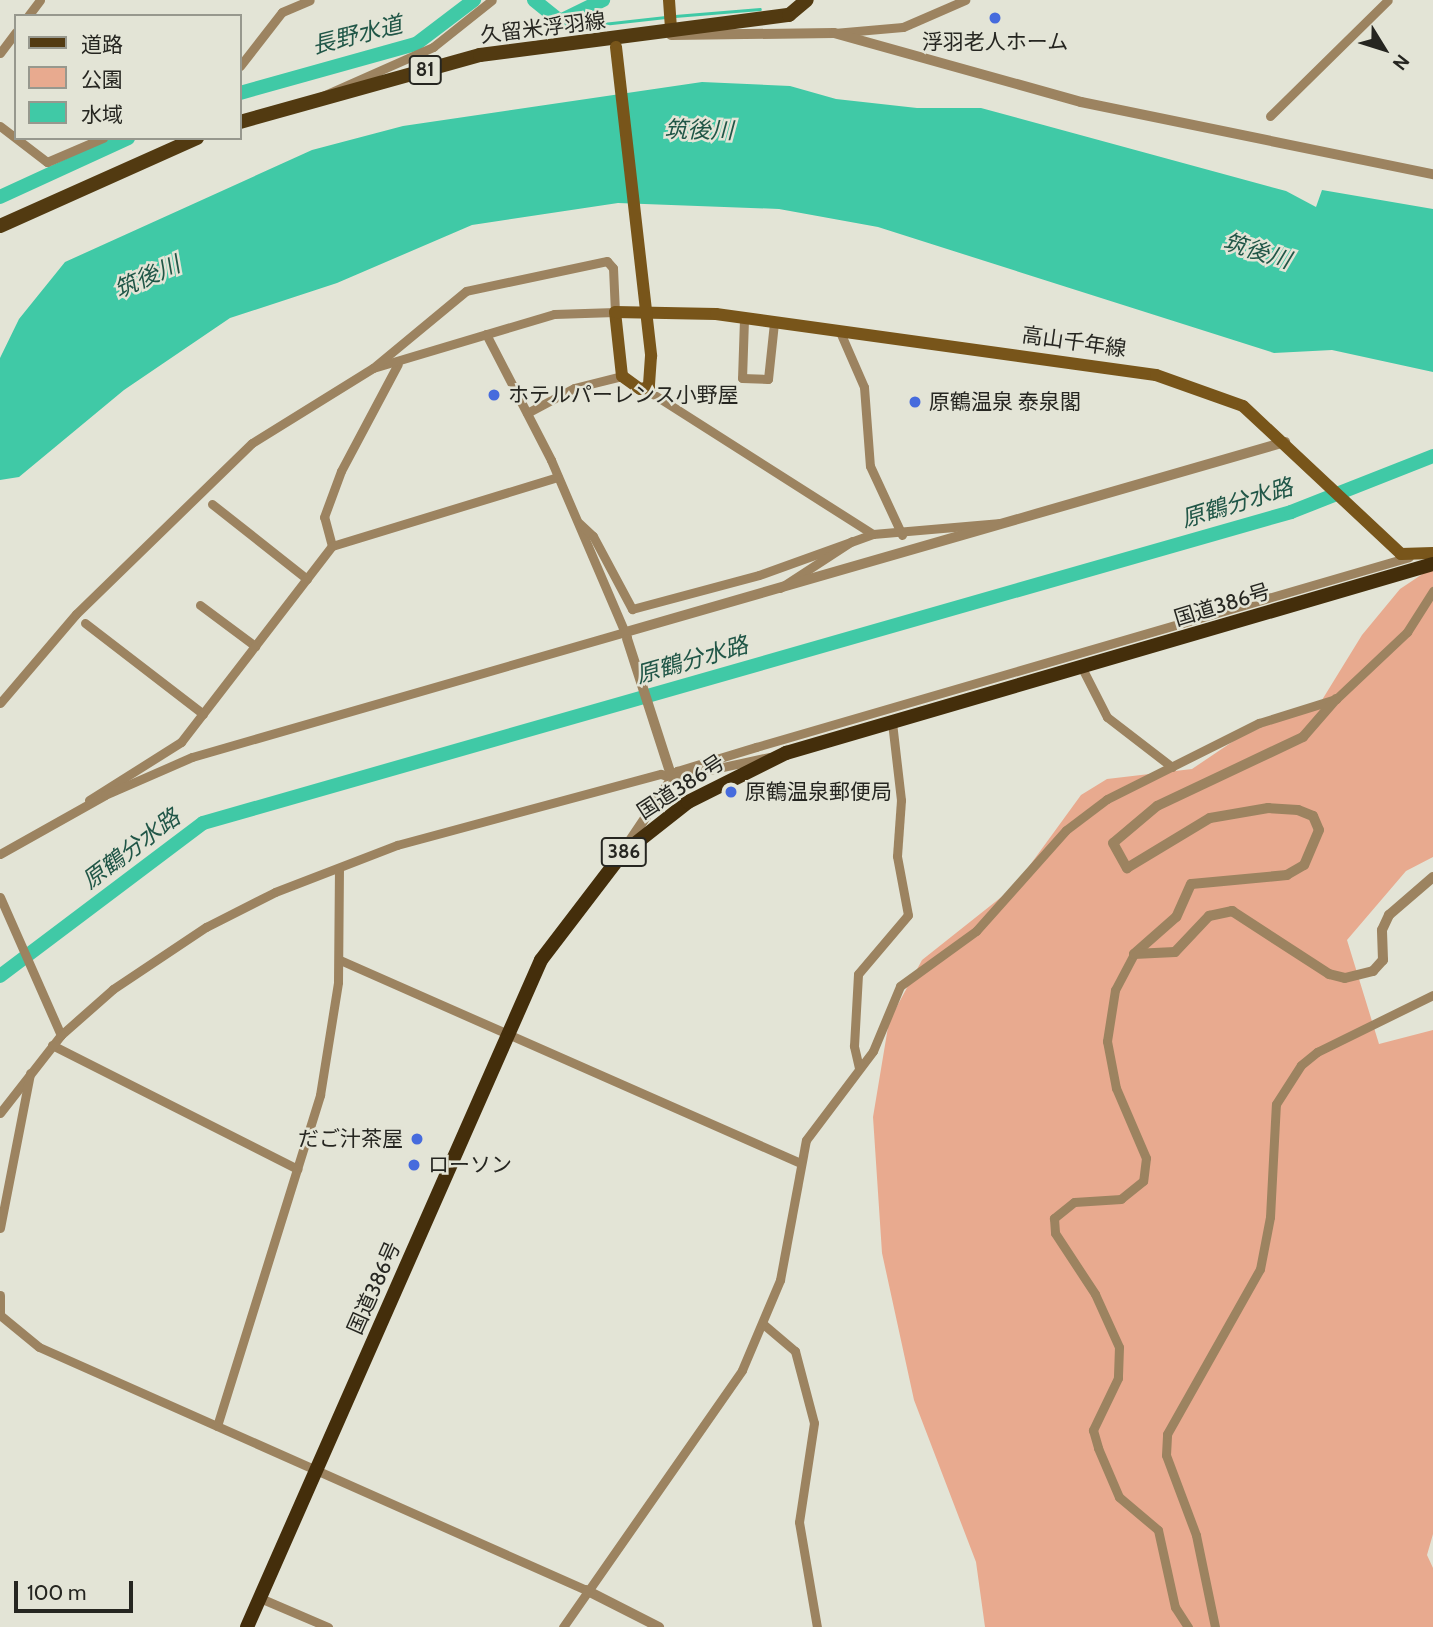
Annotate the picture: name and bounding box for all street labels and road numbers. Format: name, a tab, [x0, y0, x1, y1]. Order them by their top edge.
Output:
street label: 久留米浮羽線	[479, 8, 607, 48]
road number: 81	[408, 54, 442, 86]
street label: 高山千年線	[1020, 322, 1128, 362]
street label: 国道386号	[1171, 578, 1273, 632]
street label: 国道386号	[633, 749, 729, 825]
road number: 386	[600, 836, 648, 867]
street label: 国道386号	[342, 1238, 406, 1338]

